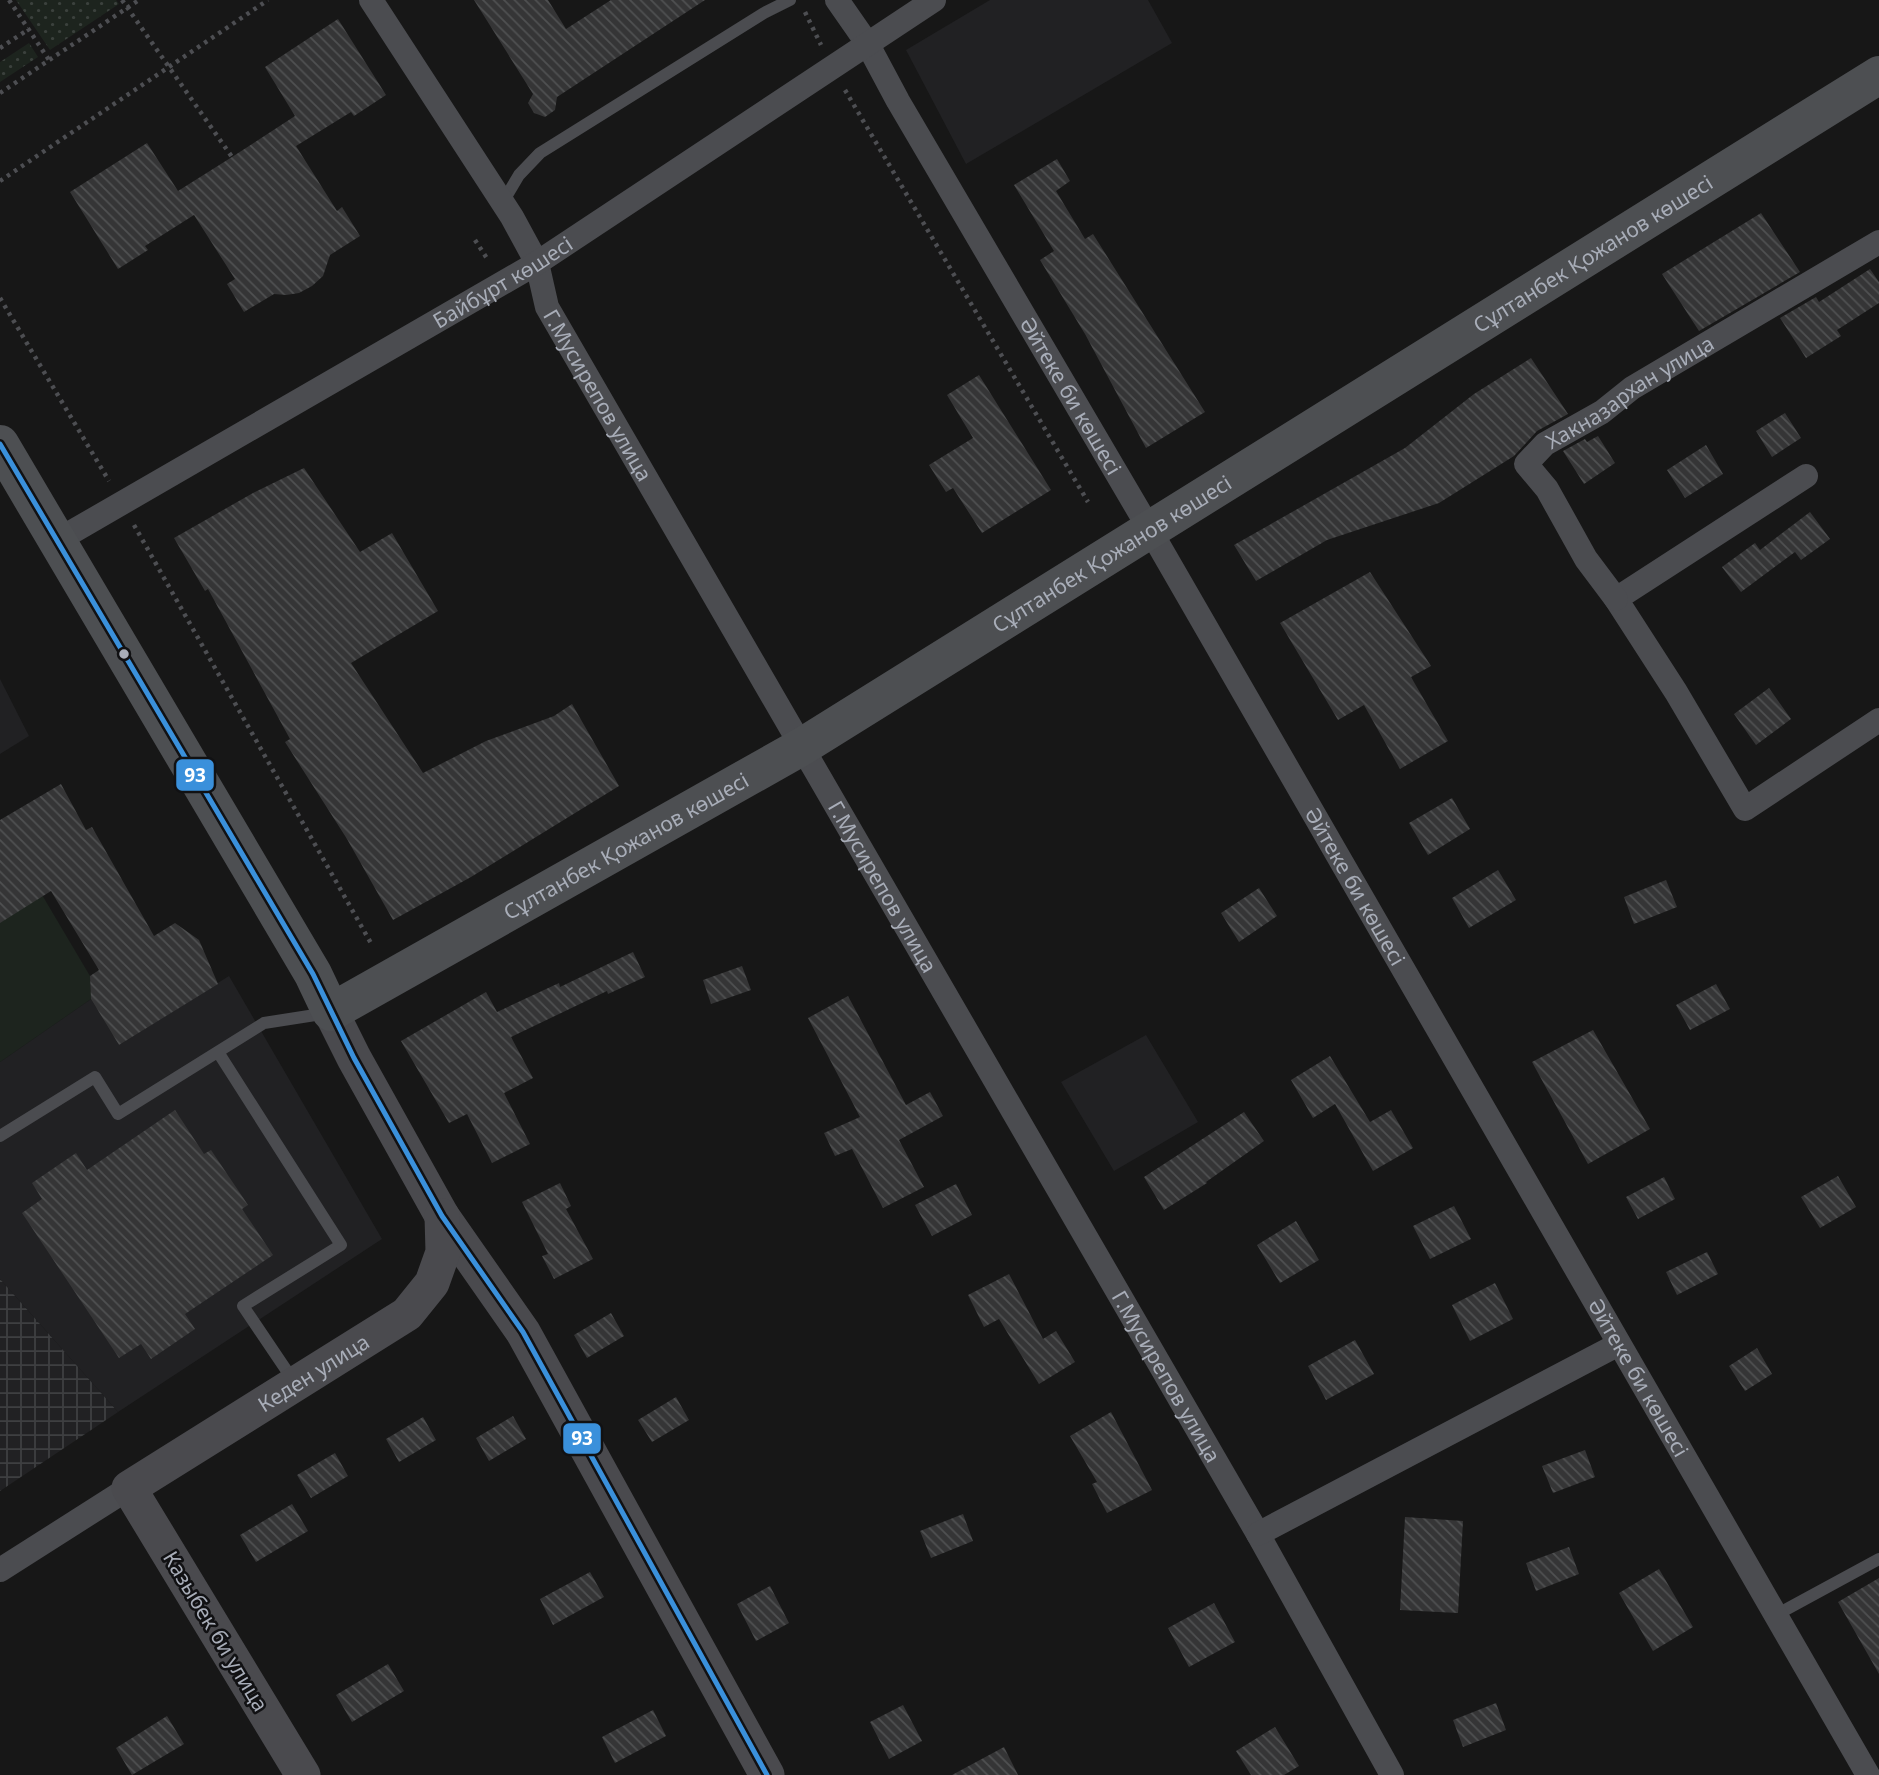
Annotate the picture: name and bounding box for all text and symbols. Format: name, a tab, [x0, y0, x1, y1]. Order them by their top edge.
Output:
street label: Сұлтанбек Қожанов көшесі	[1468, 168, 1718, 339]
street label: Байбұрт көшесі	[427, 229, 578, 334]
street label: Г.Мусирепов улица	[537, 304, 659, 486]
street label: Әйтеке би көшесі	[1014, 312, 1128, 480]
street label: Хакназархан улица	[1541, 329, 1719, 455]
street label: Сұлтанбек Қожанов көшесі	[987, 468, 1237, 639]
unlabelled marker	[117, 647, 131, 661]
line badge: 93	[175, 758, 215, 792]
text: 93	[184, 762, 206, 788]
street label: Сұлтанбек Қожанов көшесі	[498, 766, 753, 926]
street label: Г.Мусирепов улица	[822, 795, 944, 978]
street label: Әйтеке би көшесі	[1299, 802, 1412, 970]
street label: Г.Мусирепов улица	[1106, 1285, 1227, 1467]
street label: Әйтеке би көшесі	[1582, 1293, 1695, 1462]
street label: Кеден улица	[252, 1327, 374, 1418]
line badge: 93	[562, 1422, 602, 1455]
text: 93	[571, 1425, 593, 1451]
street label: Казыбек би улица	[157, 1546, 275, 1716]

